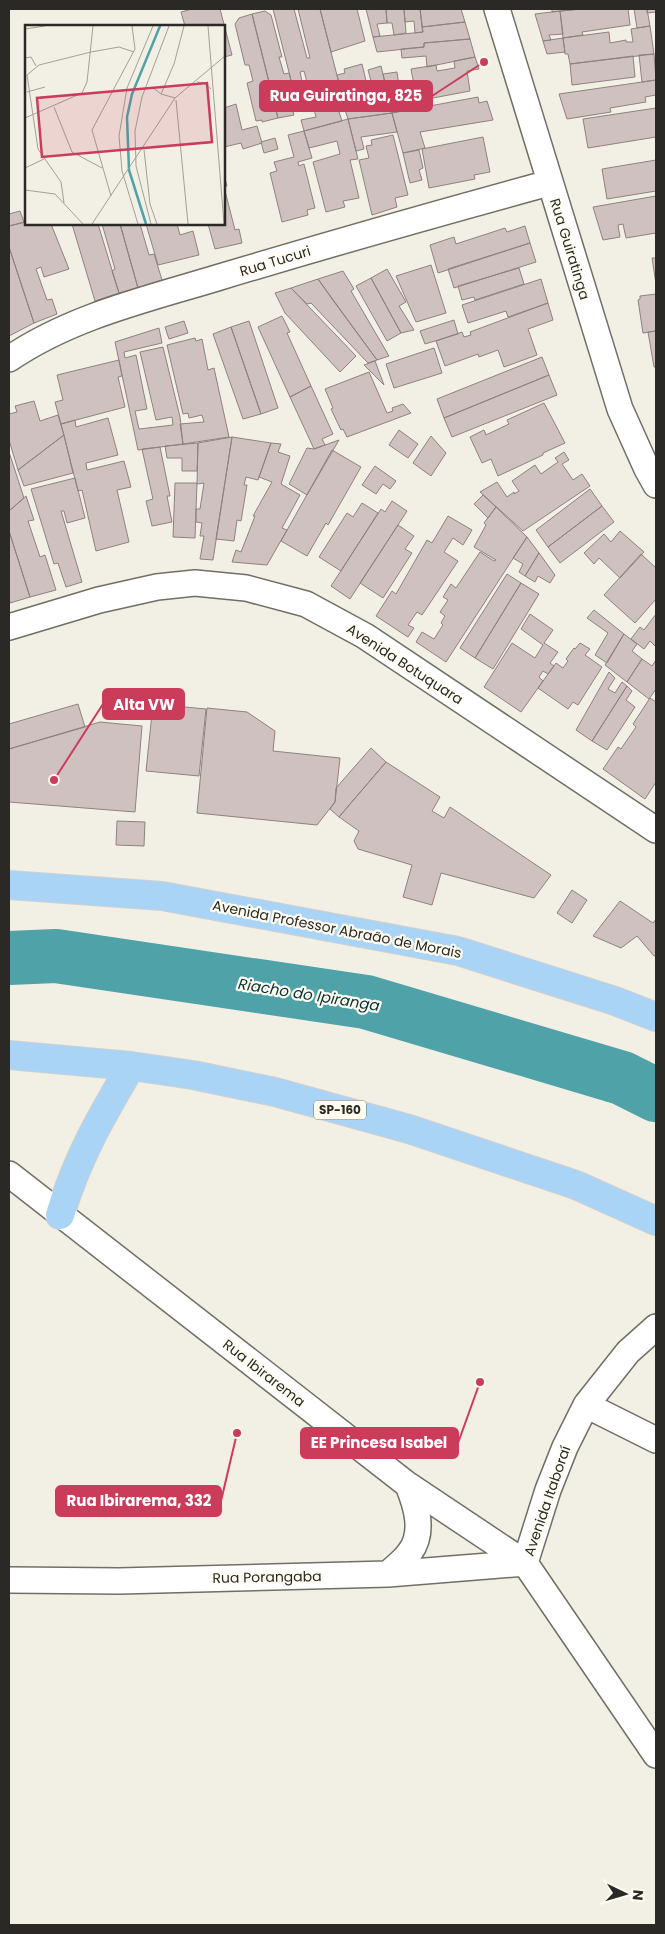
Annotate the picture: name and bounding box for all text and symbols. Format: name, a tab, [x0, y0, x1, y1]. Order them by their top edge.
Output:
inset map	[25, 25, 225, 225]
callout: Rua Guiratinga, 825	[260, 81, 432, 111]
text: Rua Guiratinga, 825	[270, 85, 422, 106]
street label: Rua Guiratinga	[545, 196, 595, 302]
street label: Rua Tucuri	[237, 241, 313, 281]
street label: Avenida Botuquara	[343, 619, 467, 709]
callout: Alta VW	[103, 689, 184, 719]
text: Alta VW	[113, 694, 175, 715]
street label: Avenida Professor Abraão de Morais	[211, 895, 463, 963]
water label: Riacho do Ipiranga	[237, 973, 381, 1016]
road number: SP-160	[314, 1100, 366, 1120]
street label: Rua Ibirarema	[219, 1334, 309, 1412]
callout: EE Princesa Isabel	[301, 1428, 458, 1458]
text: EE Princesa Isabel	[311, 1432, 447, 1453]
street label: Avenida Itaboraí	[519, 1443, 575, 1559]
callout: Rua Ibirarema, 332	[56, 1486, 221, 1516]
text: Rua Ibirarema, 332	[67, 1490, 212, 1511]
street label: Rua Porangaba	[212, 1566, 322, 1588]
north arrow	[600, 1869, 650, 1919]
text: N	[628, 1889, 648, 1901]

